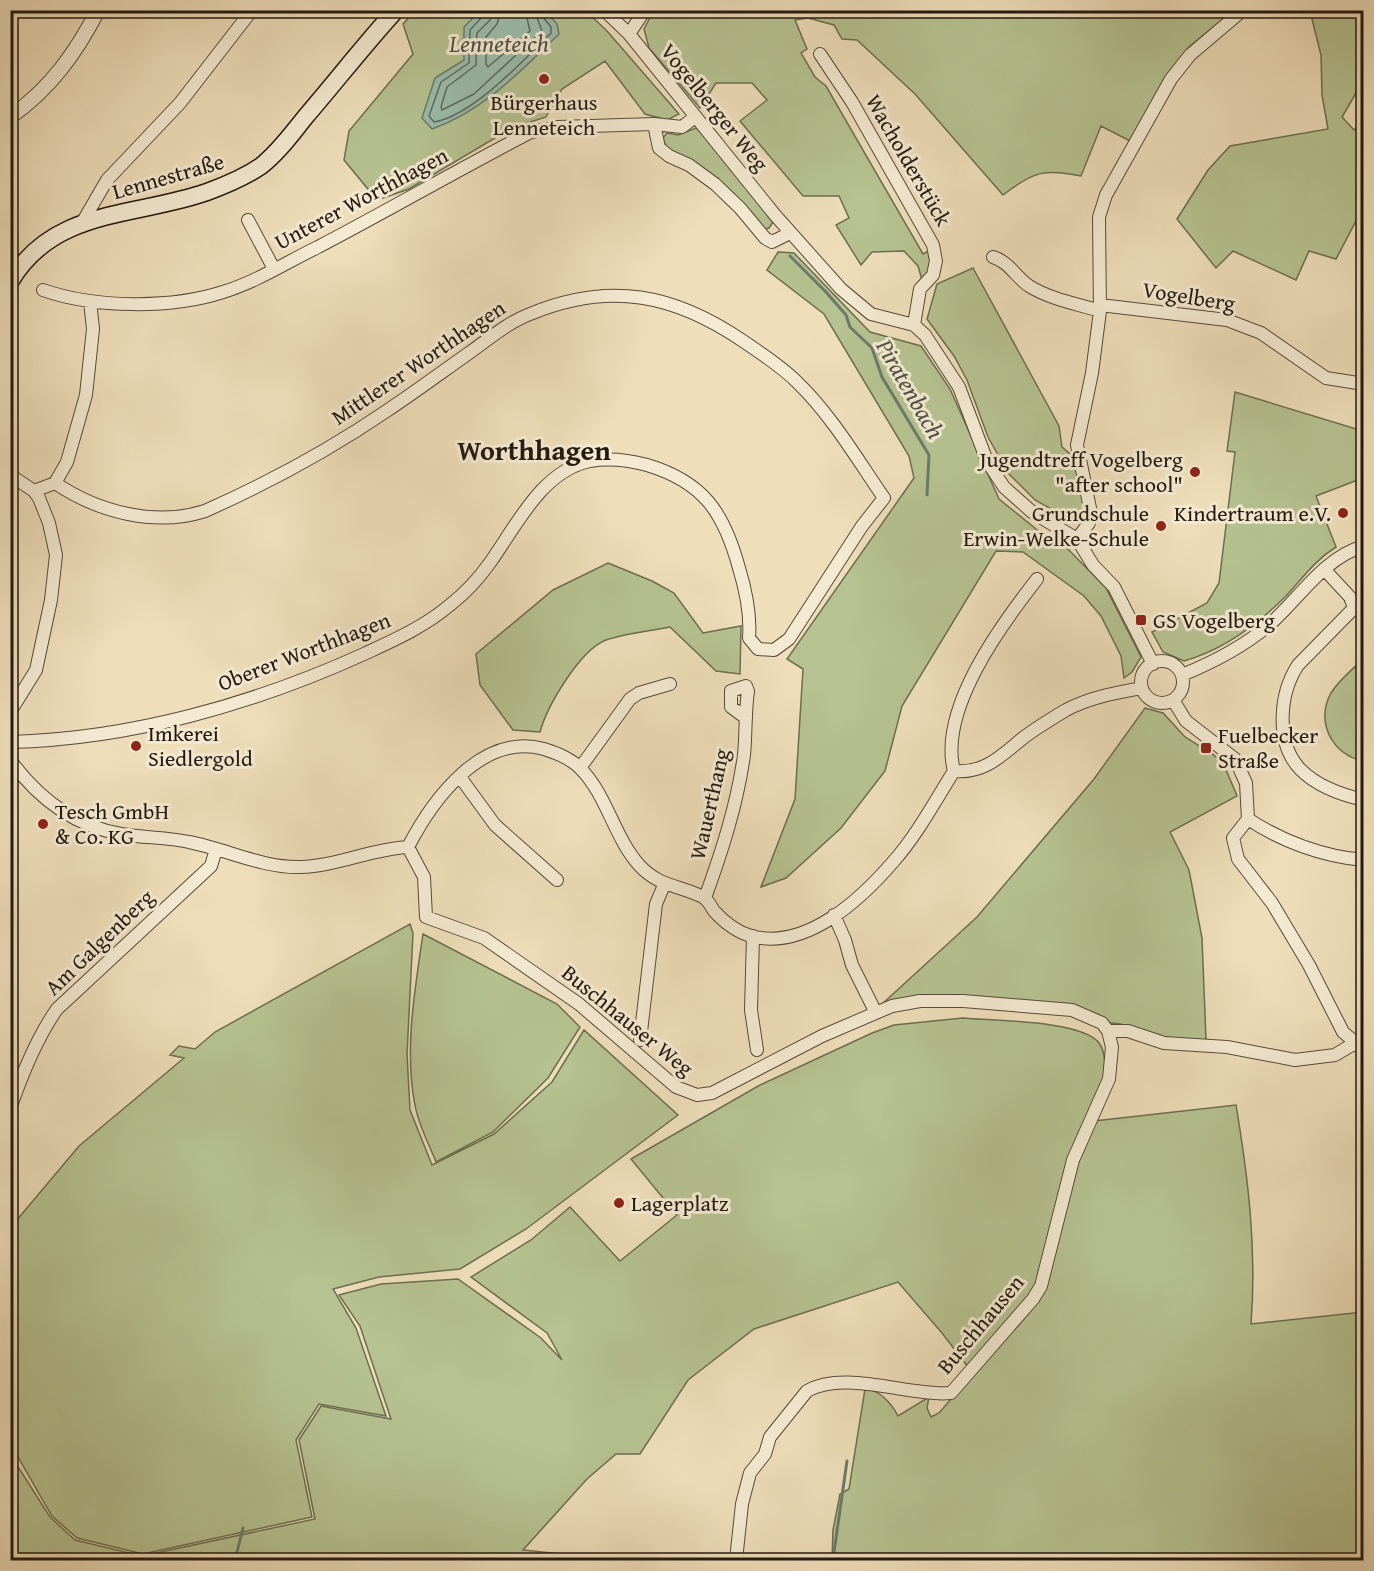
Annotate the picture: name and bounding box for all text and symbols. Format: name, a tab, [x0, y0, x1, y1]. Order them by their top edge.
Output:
water label: Lenneteich	[448, 26, 549, 61]
street label: Vogelberger Weg	[653, 36, 777, 178]
marker: Bürgerhaus Lenneteich	[537, 72, 551, 86]
place label: Bürgerhaus Lenneteich	[490, 86, 598, 143]
street label: Wacholderstück	[858, 88, 960, 233]
street label: Unterer Worthhagen	[268, 138, 454, 257]
street label: Lennestraße	[108, 145, 228, 207]
street label: Vogelberg	[1140, 273, 1238, 319]
street label: Mittlerer Worthhagen	[325, 291, 512, 432]
water label: Piratenbach	[867, 331, 953, 445]
district label: Worthhagen	[457, 429, 611, 470]
place label: Jugendtreff Vogelberg "after school"	[977, 443, 1183, 500]
marker: Jugendtreff Vogelberg "after school"	[1188, 465, 1202, 479]
place label: Grundschule Erwin-Welke-Schule	[963, 497, 1149, 554]
place label: Kindertraum e.V.	[1174, 497, 1331, 529]
marker: Kindertraum e.V.	[1336, 506, 1350, 520]
marker: Grundschule Erwin-Welke-Schule	[1154, 519, 1168, 533]
street label: Oberer Worthhagen	[213, 603, 396, 699]
place label: GS Vogelberg	[1153, 604, 1275, 636]
marker: GS Vogelberg	[1134, 613, 1148, 627]
place label: Imkerei Siedlergold	[148, 717, 253, 774]
place label: Fuelbecker Straße	[1218, 719, 1318, 776]
marker: Imkerei Siedlergold	[129, 739, 143, 753]
marker: Fuelbecker Straße	[1199, 741, 1213, 755]
street label: Wauerthang	[681, 745, 737, 863]
place label: Tesch GmbH & Co. KG	[55, 795, 169, 852]
marker: Tesch GmbH & Co. KG	[36, 817, 50, 831]
street label: Am Galgenberg	[37, 881, 161, 1002]
street label: Buschhauser Weg	[555, 957, 701, 1083]
place label: Lagerplatz	[631, 1187, 729, 1219]
marker: Lagerplatz	[612, 1196, 626, 1210]
street label: Buschhausen	[929, 1267, 1032, 1381]

